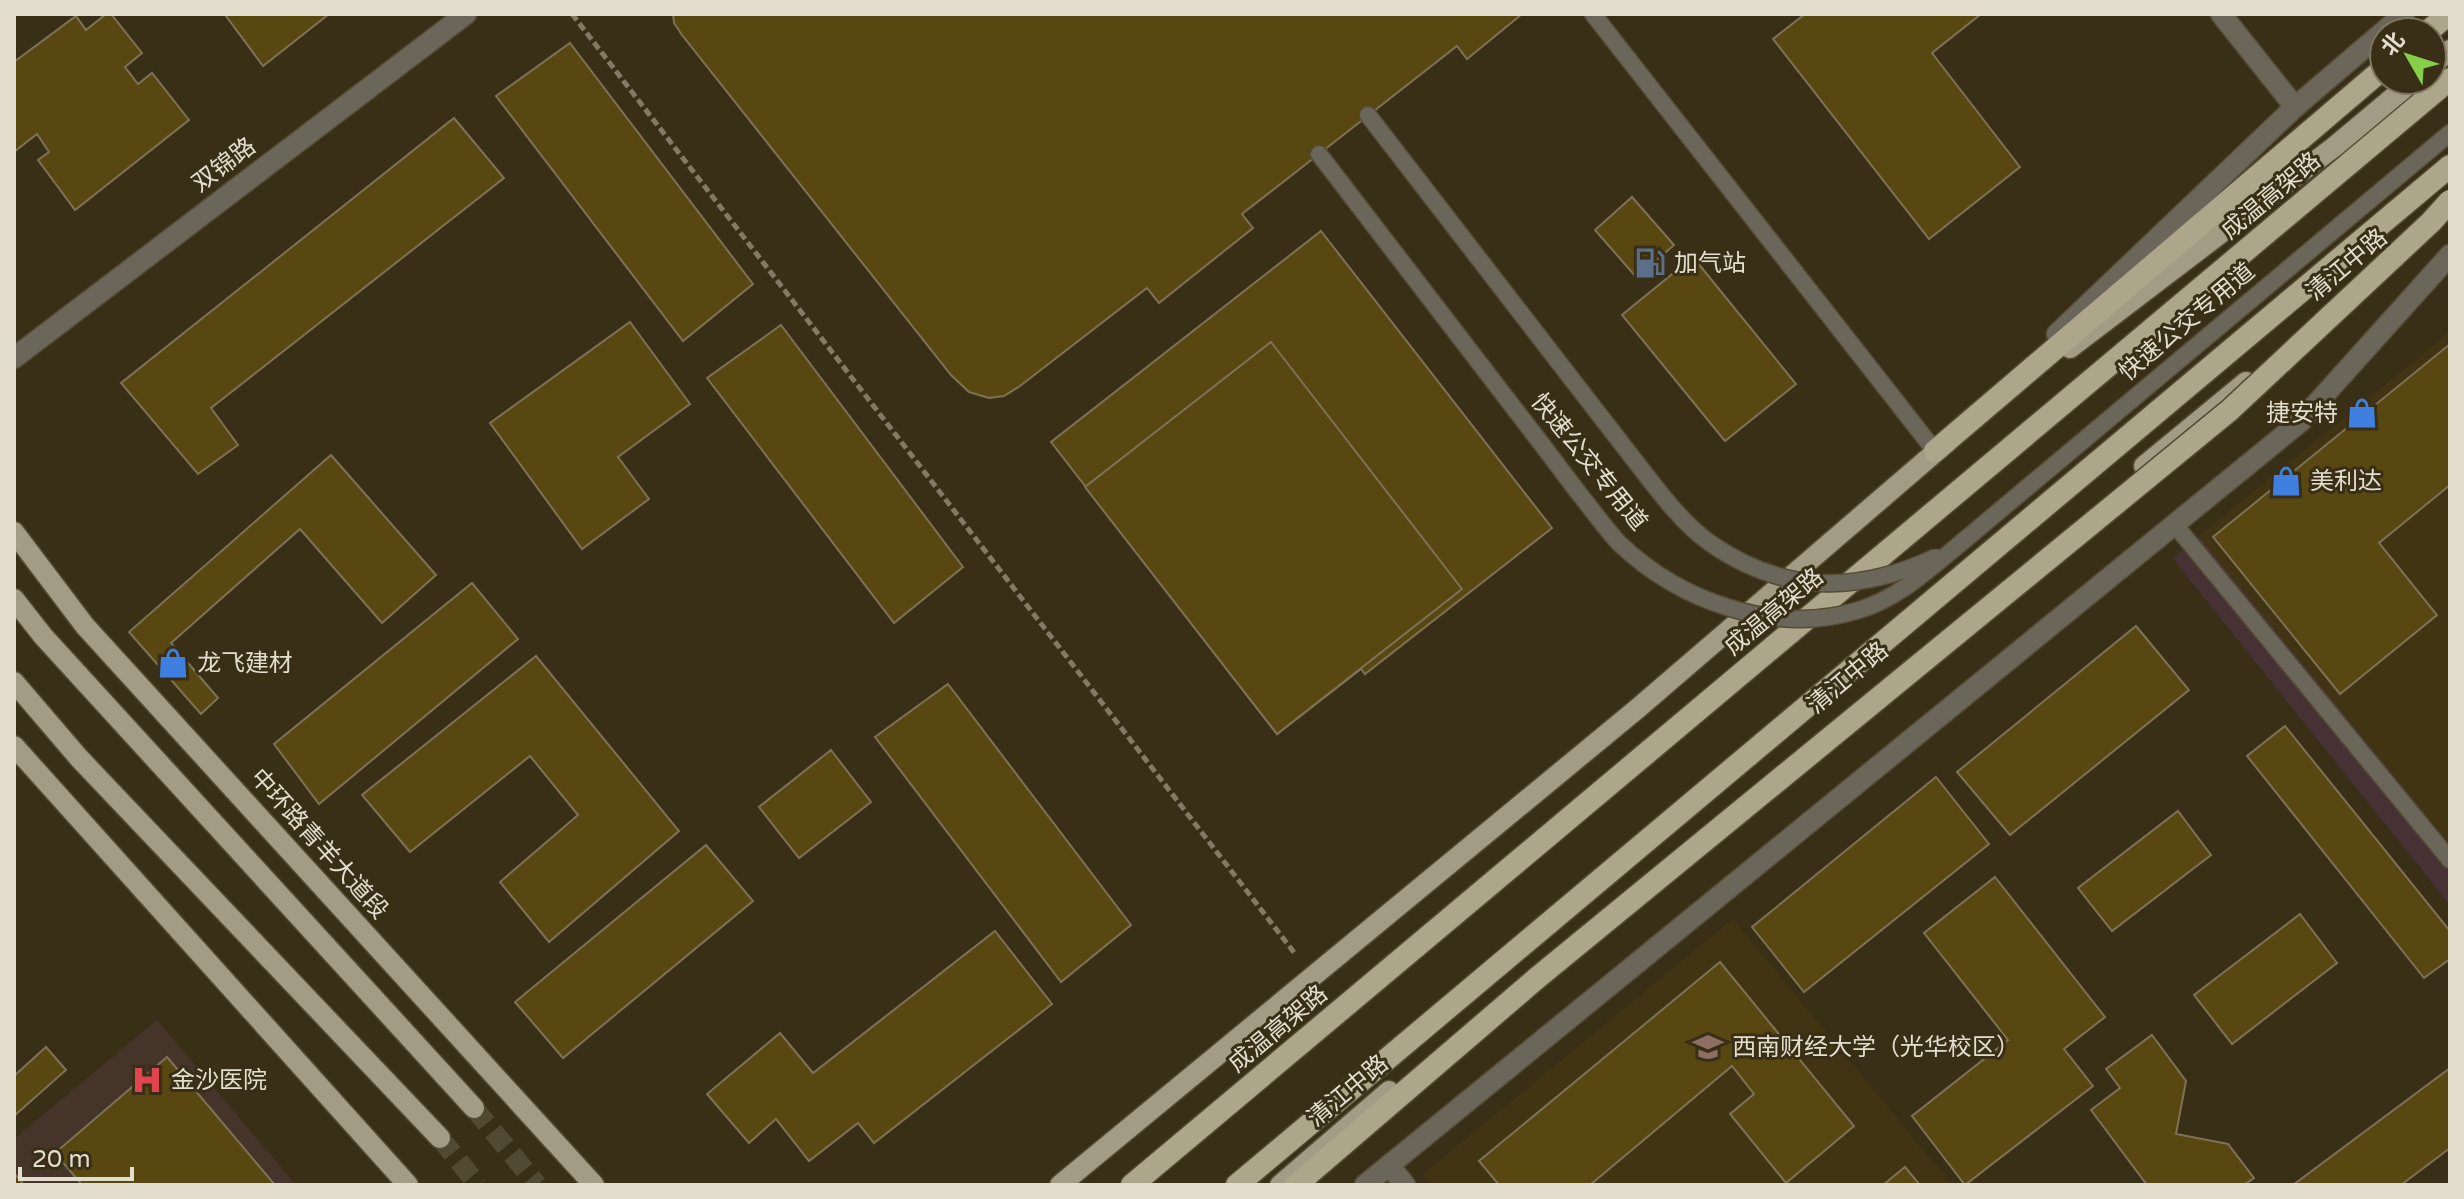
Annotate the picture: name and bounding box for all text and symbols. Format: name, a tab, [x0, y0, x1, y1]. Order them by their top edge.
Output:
north arrow	[2368, 16, 2448, 96]
text: 北	[2376, 27, 2410, 61]
street label: 双锦路	[187, 132, 261, 198]
street label: 成温高架路	[2216, 146, 2326, 246]
street label: 清江中路	[2301, 223, 2393, 307]
fuel station icon: 加气站	[1633, 246, 1667, 280]
place label: 加气站	[1674, 249, 1746, 278]
street label: 快速公交专用道	[2113, 257, 2261, 387]
street label: 快速公交专用道	[1525, 388, 1653, 536]
shop icon: 捷安特	[2345, 396, 2379, 430]
place label: 捷安特	[2266, 399, 2338, 428]
shop icon: 美利达	[2269, 464, 2303, 498]
place label: 美利达	[2310, 467, 2382, 496]
street label: 成温高架路	[1719, 562, 1829, 662]
street label: 清江中路	[1802, 636, 1894, 720]
shop icon: 龙飞建材	[156, 646, 190, 680]
place label: 龙飞建材	[197, 649, 293, 678]
street label: 中环路青羊大道段	[244, 763, 394, 925]
street label: 成温高架路	[1223, 979, 1333, 1079]
school or university icon: 西南财经大学（光华校区）	[1691, 1030, 1725, 1064]
place label: 西南财经大学（光华校区）	[1732, 1033, 2020, 1062]
street label: 清江中路	[1302, 1049, 1394, 1133]
hospital icon: 金沙医院	[130, 1063, 164, 1097]
place label: 金沙医院	[171, 1066, 267, 1095]
scale bar	[20, 1131, 132, 1181]
text: 20 m	[32, 1145, 90, 1174]

